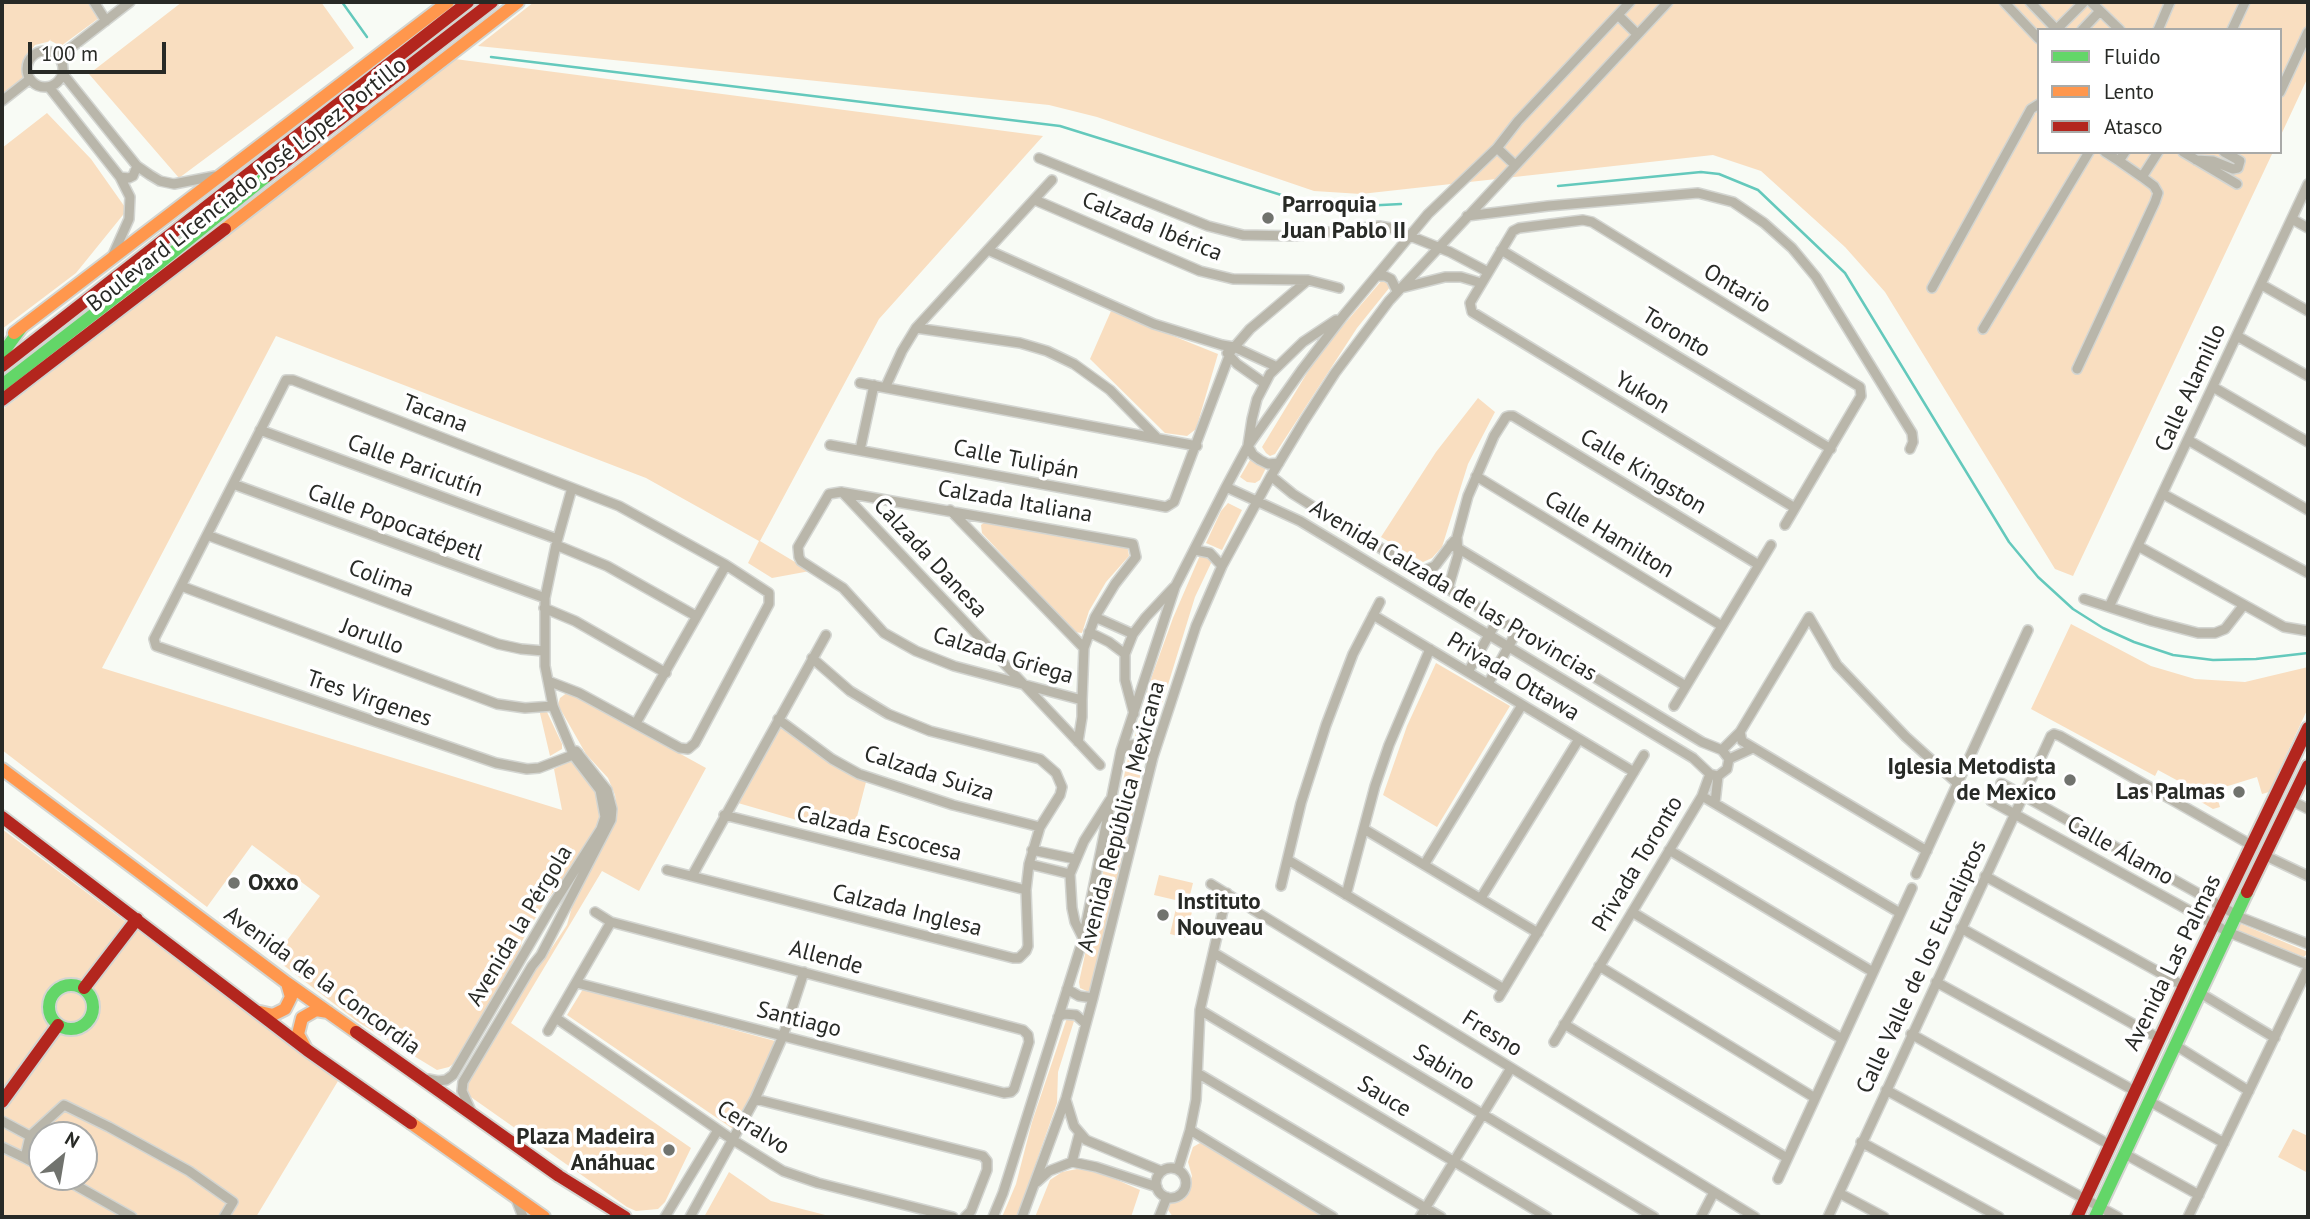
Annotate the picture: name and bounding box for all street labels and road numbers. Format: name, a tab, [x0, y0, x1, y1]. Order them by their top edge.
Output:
street label: Boulevard Licenciado José López Portillo	[82, 52, 412, 318]
street label: Calzada Ibérica	[1078, 186, 1226, 268]
street label: Ontario	[1698, 258, 1776, 320]
street label: Toronto	[1637, 302, 1715, 364]
street label: Calle Alamillo	[2149, 320, 2233, 456]
street label: Yukon	[1610, 366, 1674, 420]
street label: Tacana	[399, 389, 471, 439]
street label: Calle Kingston	[1575, 423, 1711, 521]
street label: Calle Paricutín	[343, 429, 487, 503]
street label: Calle Tulipán	[951, 434, 1081, 486]
street label: Calzada Italiana	[935, 475, 1095, 529]
street label: Calle Popocatépetl	[304, 479, 486, 567]
street label: Calle Hamilton	[1539, 486, 1679, 584]
street label: Calzada Danesa	[867, 492, 993, 624]
street label: Avenida Calzada de las Provincias	[1305, 494, 1601, 688]
street label: Colima	[344, 554, 418, 604]
street label: Jorullo	[337, 613, 407, 661]
street label: Calzada Griega	[929, 621, 1077, 691]
street label: Privada Ottawa	[1442, 627, 1584, 727]
street label: Tres Virgenes	[303, 665, 435, 733]
street label: Avenida República Mexicana	[1073, 679, 1171, 955]
street label: Calzada Suiza	[861, 740, 997, 808]
street label: Privada Toronto	[1587, 791, 1689, 937]
street label: Calzada Escocesa	[794, 800, 964, 868]
street label: Calle Álamo	[2062, 810, 2178, 892]
street label: Calle Valle de los Eucaliptos	[1851, 836, 1993, 1098]
street label: Avenida la Pérgola	[461, 841, 579, 1011]
street label: Avenida Las Palmas	[2118, 870, 2228, 1056]
street label: Calzada Inglesa	[829, 879, 985, 943]
street label: Avenida de la Concordia	[219, 901, 425, 1061]
street label: Allende	[786, 935, 866, 981]
street label: Santiago	[754, 996, 844, 1044]
street label: Fresno	[1457, 1005, 1527, 1063]
street label: Sabino	[1408, 1039, 1480, 1097]
street label: Sauce	[1352, 1070, 1416, 1124]
street label: Cerralvo	[711, 1095, 795, 1161]

